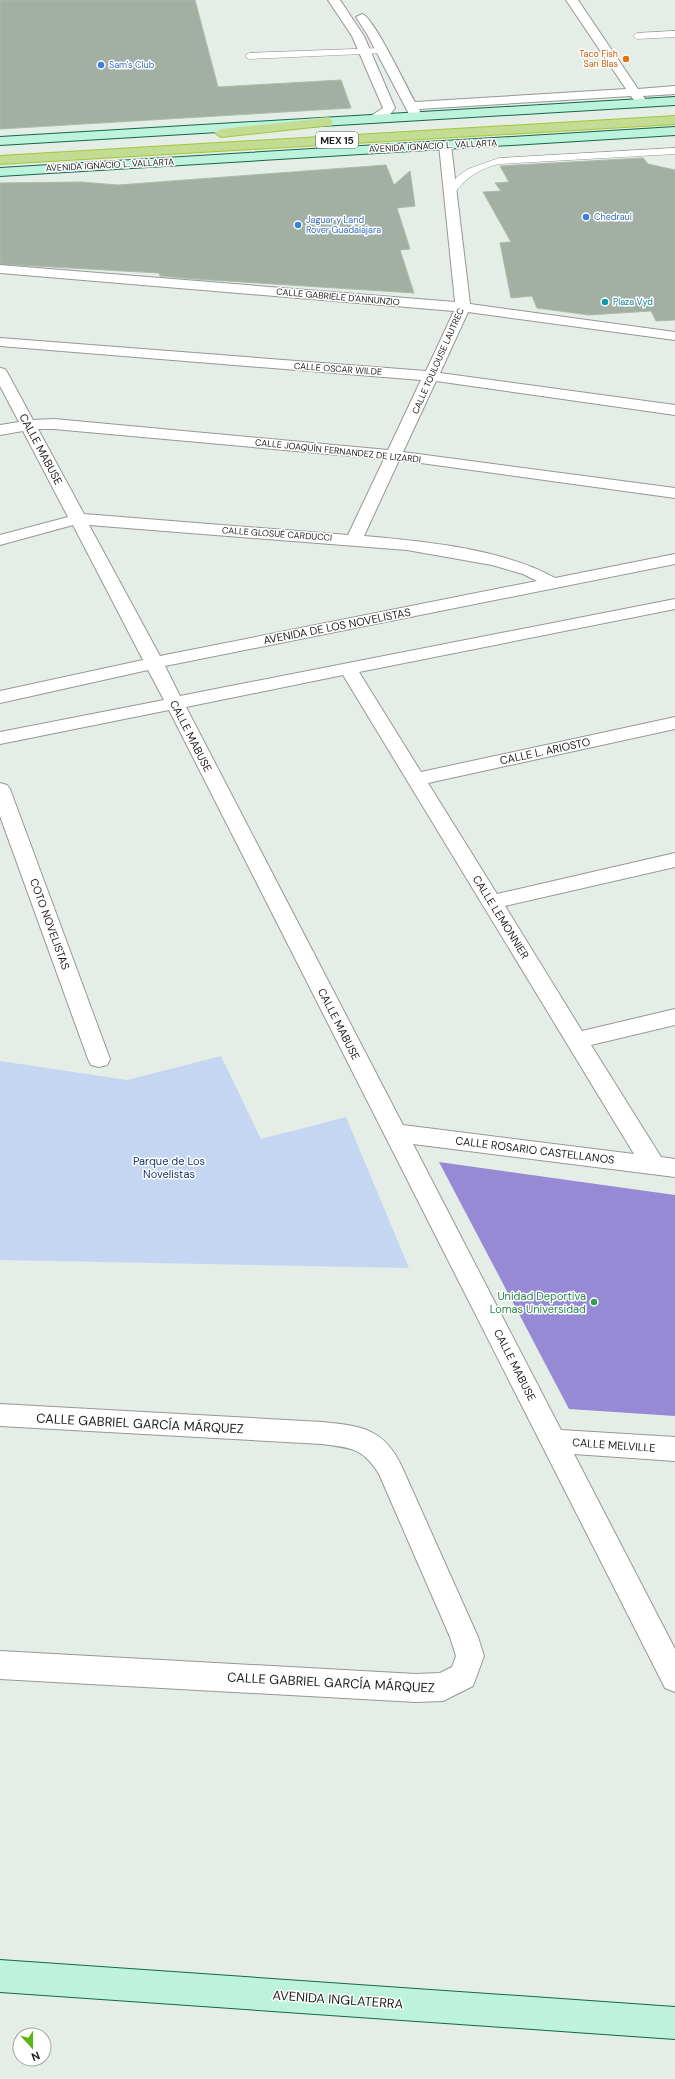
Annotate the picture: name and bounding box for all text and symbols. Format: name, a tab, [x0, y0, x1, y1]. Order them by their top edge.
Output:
place label: Taco Fish San Blas	[579, 48, 618, 70]
marker: Taco Fish San Blas	[621, 54, 631, 64]
place label: Sam's Club	[109, 59, 155, 71]
marker: Sam's Club	[96, 60, 106, 70]
road number: MEX 15	[316, 132, 358, 148]
street label: AVENIDA IGNACIO L. VALLARTA	[369, 137, 497, 155]
street label: AVENIDA IGNACIO L. VALLARTA	[46, 156, 174, 174]
place label: Chedraui	[594, 211, 632, 223]
marker: Chedraui	[581, 212, 591, 222]
place label: Jaguar y Land Rover Guadalajara	[306, 214, 381, 236]
marker: Jaguar y Land Rover Guadalajara	[293, 220, 303, 230]
street label: CALLE GABRIELE D'ANNUNZIO	[276, 286, 400, 308]
place label: Plaza Vyd	[613, 296, 653, 308]
marker: Plaza Vyd	[600, 297, 610, 307]
street label: CALLE TOULOUSE LAUTREC	[409, 306, 467, 416]
street label: CALLE OSCAR WILDE	[294, 360, 382, 378]
street label: CALLE MABUSE	[16, 411, 66, 487]
street label: CALLE JOAQUÍN FERNANDEZ DE LIZARDI	[254, 435, 422, 466]
street label: CALLE GLOSUÉ CARDUCCI	[221, 523, 333, 544]
street label: AVENIDA DE LOS NOVELISTAS	[262, 605, 412, 647]
street label: CALLE MABUSE	[167, 698, 215, 774]
street label: CALLE L. ARIOSTO	[499, 735, 591, 767]
street label: CALLE LEMONNIER	[470, 873, 532, 961]
street label: COTO NOVELISTAS	[27, 876, 73, 972]
street label: CALLE MABUSE	[315, 986, 363, 1062]
street label: CALLE ROSARIO CASTELLANOS	[455, 1133, 615, 1167]
park label: Parque de Los Novelistas	[133, 1154, 205, 1181]
place label: Unidad Deportiva Lomas Universidad	[490, 1289, 586, 1316]
marker: Unidad Deportiva Lomas Universidad	[589, 1297, 599, 1307]
street label: CALLE MABUSE	[491, 1327, 539, 1403]
street label: CALLE GABRIEL GARCÍA MÁRQUEZ	[36, 1409, 244, 1437]
street label: CALLE MELVILLE	[572, 1435, 656, 1455]
street label: CALLE GABRIEL GARCÍA MÁRQUEZ	[227, 1668, 435, 1696]
street label: AVENIDA INGLATERRA	[272, 1986, 404, 2013]
north arrow	[12, 2027, 52, 2067]
text: N	[29, 2048, 42, 2064]

